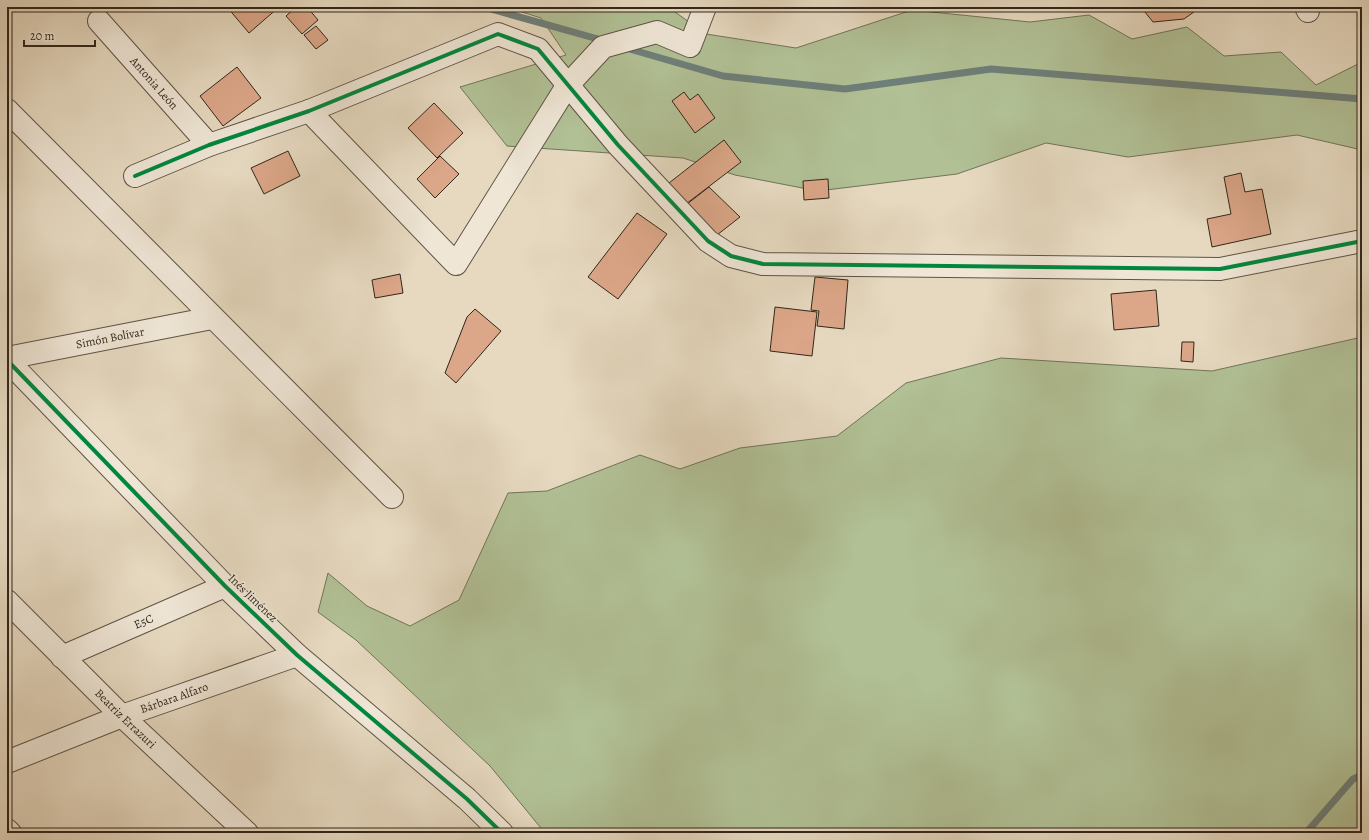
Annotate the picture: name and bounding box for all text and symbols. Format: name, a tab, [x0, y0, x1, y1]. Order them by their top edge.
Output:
scale bar	[24, 22, 95, 48]
text: 20 m	[30, 28, 54, 44]
street label: Antonia León	[126, 53, 182, 113]
street label: Simón Bolívar	[75, 323, 146, 352]
street label: Inés Jiménez	[225, 570, 281, 626]
street label: E5C	[131, 610, 156, 633]
street label: Bárbara Alfaro	[138, 679, 210, 717]
street label: Beatriz Errazuri	[91, 685, 160, 752]

